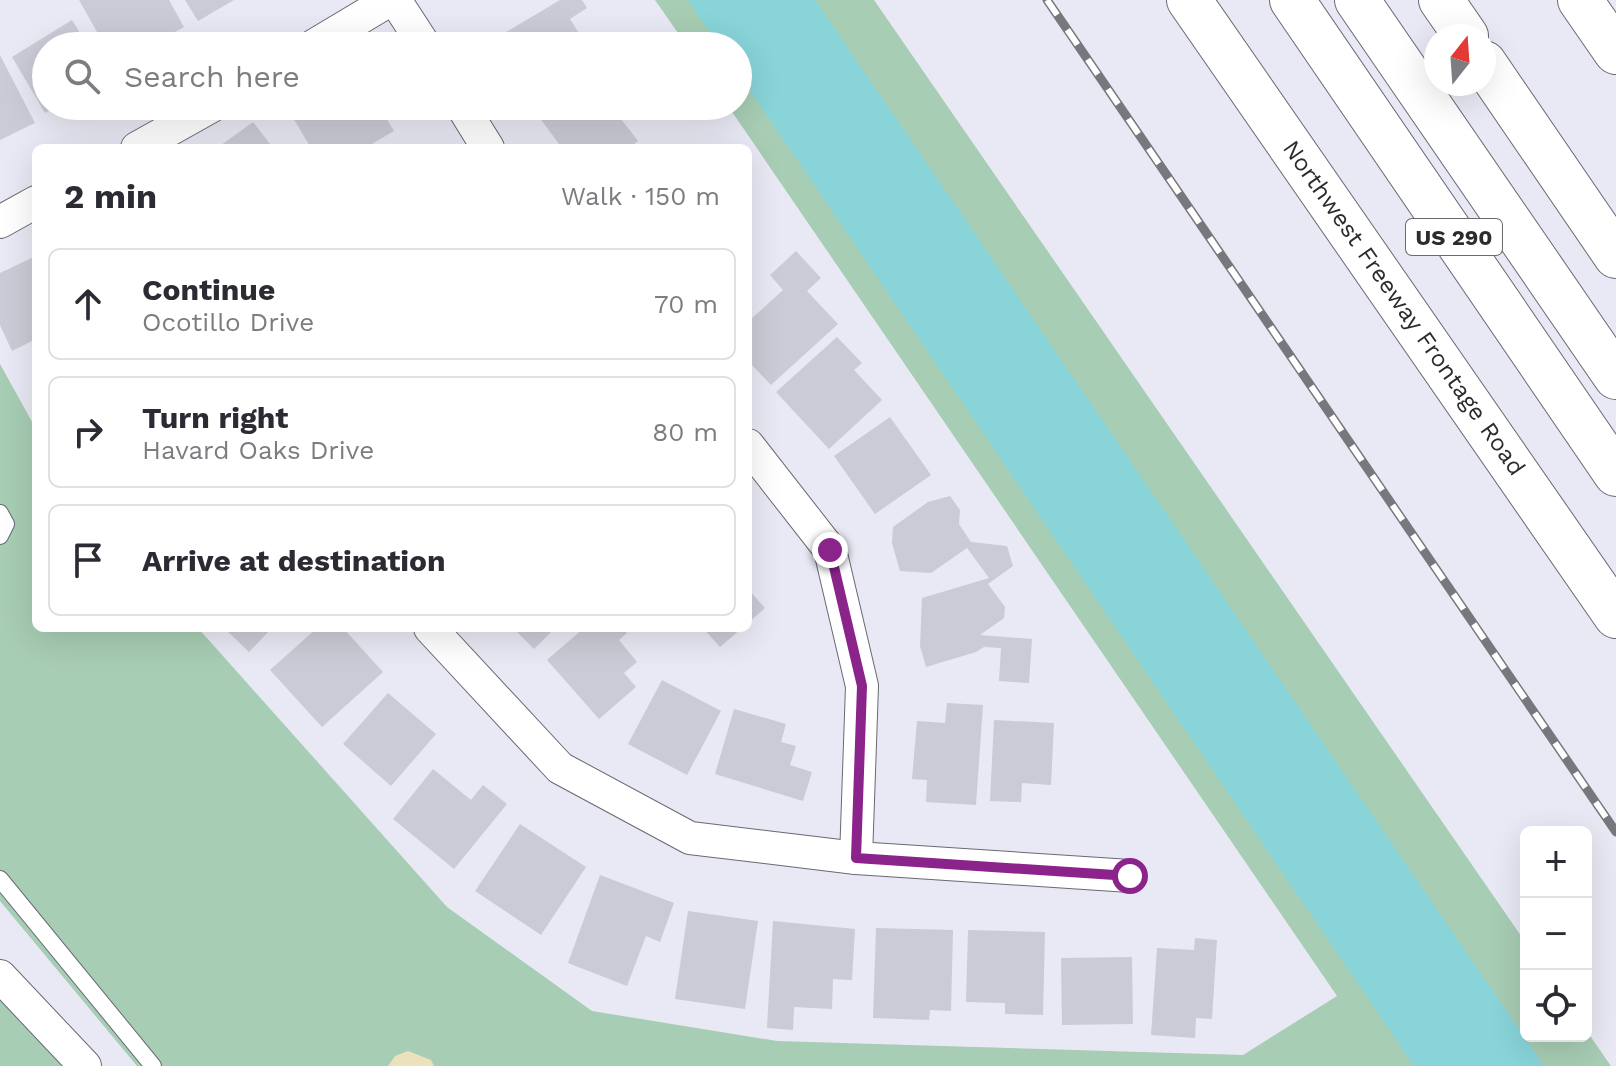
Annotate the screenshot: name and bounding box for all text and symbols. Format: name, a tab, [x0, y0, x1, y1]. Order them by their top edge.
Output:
north arrow	[1424, 24, 1496, 96]
search box	[32, 32, 752, 120]
icon: search	[60, 54, 104, 98]
text: Search here	[124, 59, 300, 94]
street label: Northwest Freeway Frontage Road	[1277, 135, 1531, 481]
text: 2 min	[64, 176, 157, 216]
text: Walk · 150 m	[561, 181, 720, 211]
road number: US 290	[1406, 219, 1502, 255]
text: Continue	[142, 272, 275, 307]
icon: ahead	[66, 282, 110, 326]
text: 70 m	[654, 289, 718, 319]
text: Ocotillo Drive	[142, 307, 314, 337]
text: Turn right	[142, 400, 288, 435]
icon: right	[66, 410, 110, 454]
text: 80 m	[652, 417, 718, 447]
text: Havard Oaks Drive	[142, 435, 374, 465]
route end	[812, 532, 848, 568]
icon: arrive	[66, 538, 110, 582]
text: Arrive at destination	[142, 543, 446, 578]
map controls	[1520, 826, 1592, 1042]
button: +	[1520, 826, 1592, 898]
route start	[1112, 858, 1148, 894]
button: −	[1520, 898, 1592, 970]
button: locate	[1520, 970, 1592, 1042]

